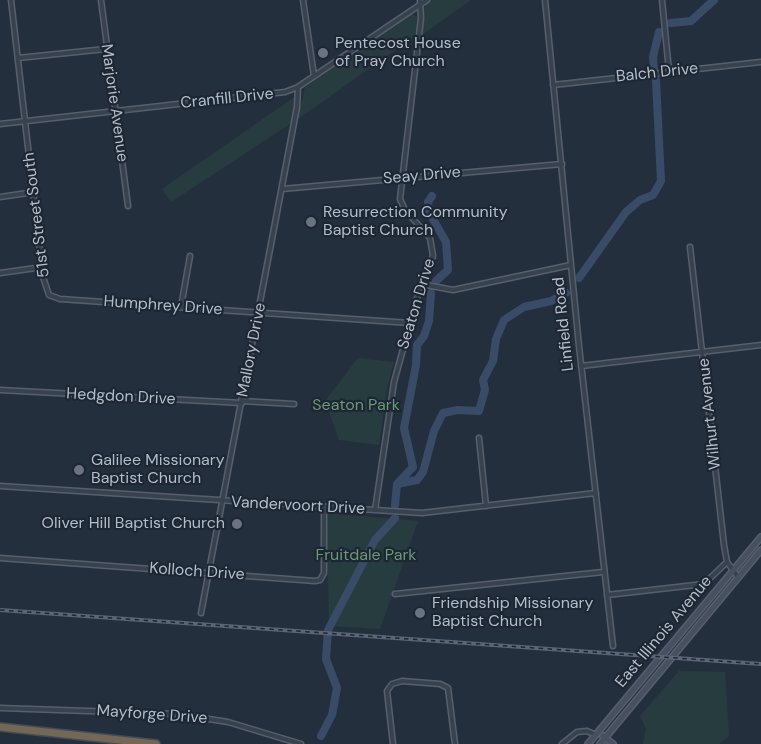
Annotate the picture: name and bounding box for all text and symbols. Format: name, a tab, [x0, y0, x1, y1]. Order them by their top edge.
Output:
place label: Pentecost House of Pray Church	[335, 34, 461, 72]
street label: Marjorie Avenue	[96, 43, 132, 163]
marker: Pentecost House of Pray Church	[316, 46, 330, 60]
street label: Balch Drive	[615, 59, 699, 87]
street label: Cranfill Drive	[179, 85, 275, 113]
street label: 51st Street South	[20, 151, 54, 279]
street label: Seay Drive	[382, 163, 462, 189]
place label: Resurrection Community Baptist Church	[323, 203, 508, 241]
marker: Resurrection Community Baptist Church	[304, 215, 318, 229]
street label: Seaton Drive	[394, 256, 440, 352]
street label: Linfield Road	[550, 276, 578, 372]
street label: Humphrey Drive	[103, 292, 223, 320]
street label: Mallory Drive	[233, 301, 271, 399]
street label: Wilhurt Avenue	[695, 357, 725, 471]
street label: Hedgdon Drive	[66, 385, 176, 409]
park label: Seaton Park	[312, 396, 400, 416]
place label: Galilee Missionary Baptist Church	[91, 451, 225, 489]
marker: Galilee Missionary Baptist Church	[72, 463, 86, 477]
street label: Vandervoort Drive	[231, 493, 365, 519]
place label: Oliver Hill Baptist Church	[42, 514, 225, 534]
marker: Oliver Hill Baptist Church	[230, 517, 244, 531]
park label: Fruitdale Park	[316, 546, 416, 566]
street label: Kolloch Drive	[149, 559, 245, 585]
street label: East Illinois Avenue	[612, 572, 716, 692]
place label: Friendship Missionary Baptist Church	[432, 594, 593, 632]
marker: Friendship Missionary Baptist Church	[413, 606, 427, 620]
street label: Mayforge Drive	[96, 702, 208, 728]

